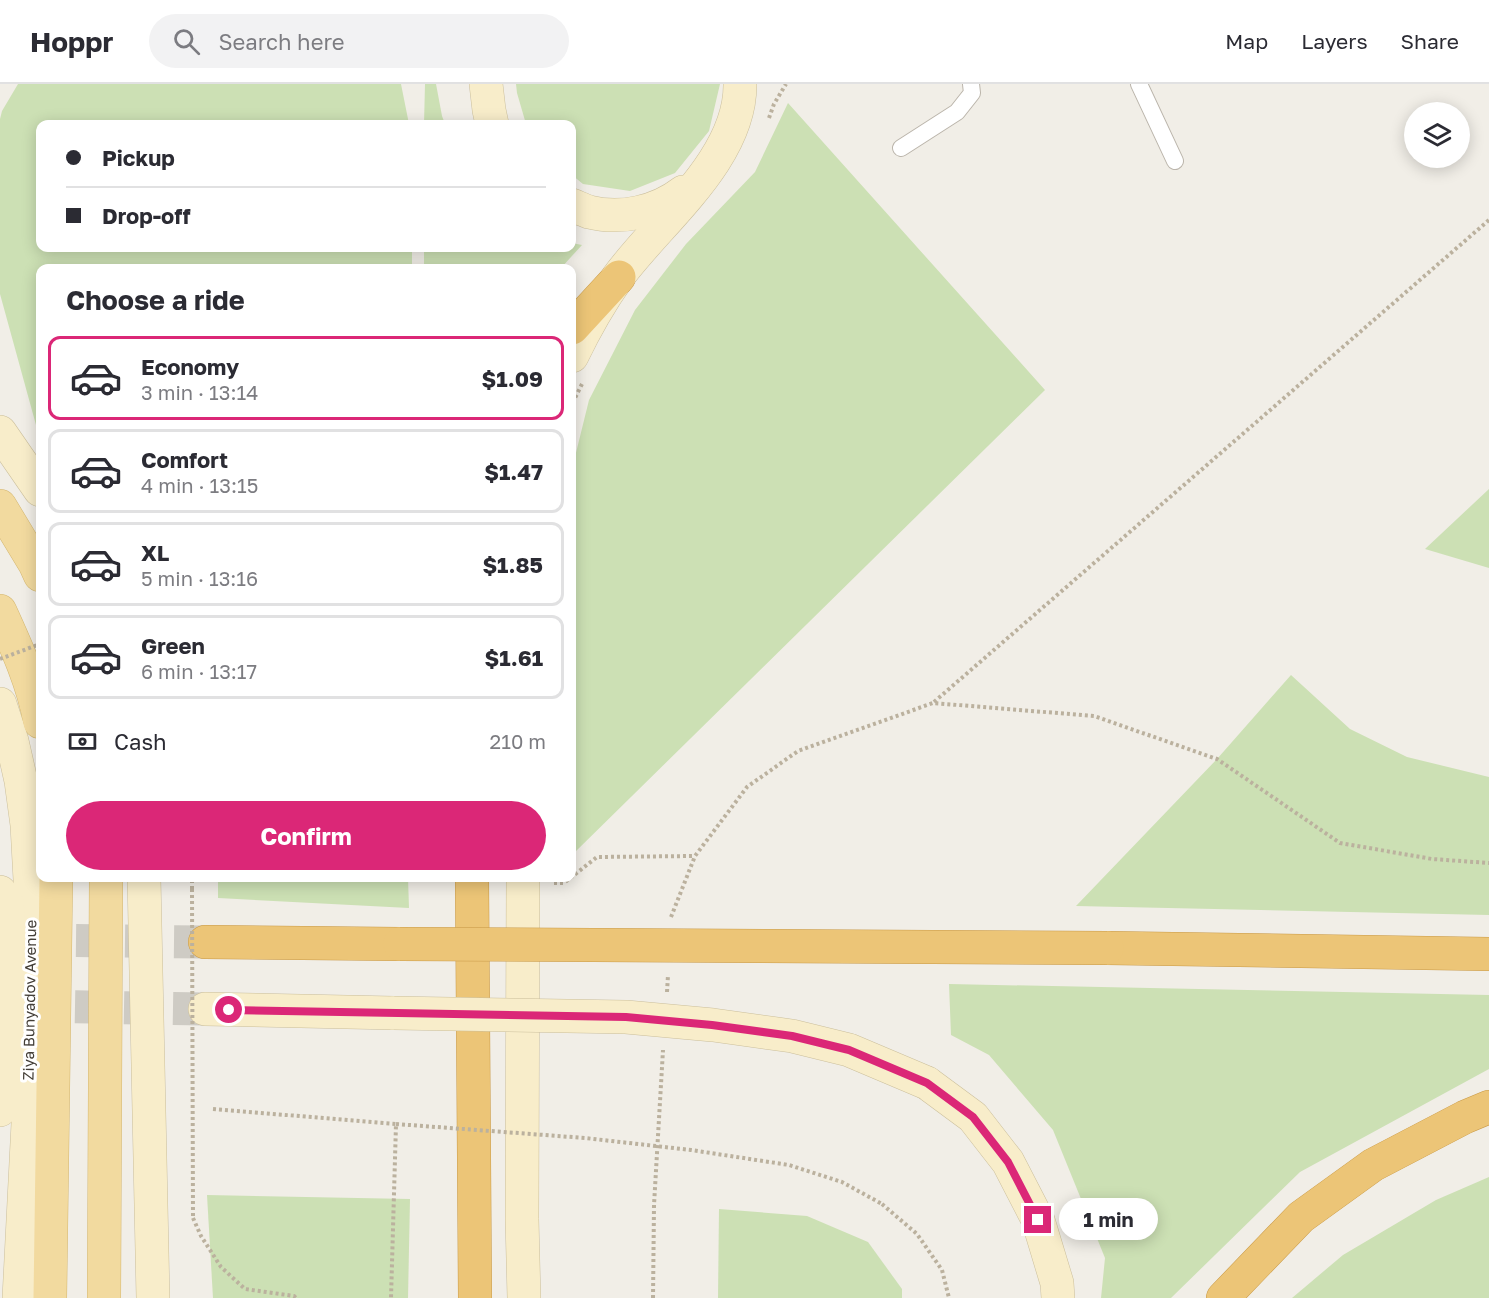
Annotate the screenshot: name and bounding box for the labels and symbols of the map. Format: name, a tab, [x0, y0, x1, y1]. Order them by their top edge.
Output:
street label: Ziya Bunyadov Avenue	[19, 919, 39, 1080]
route start	[215, 996, 242, 1023]
callout: 1 min	[1059, 1199, 1158, 1241]
route end	[1024, 1206, 1051, 1233]

